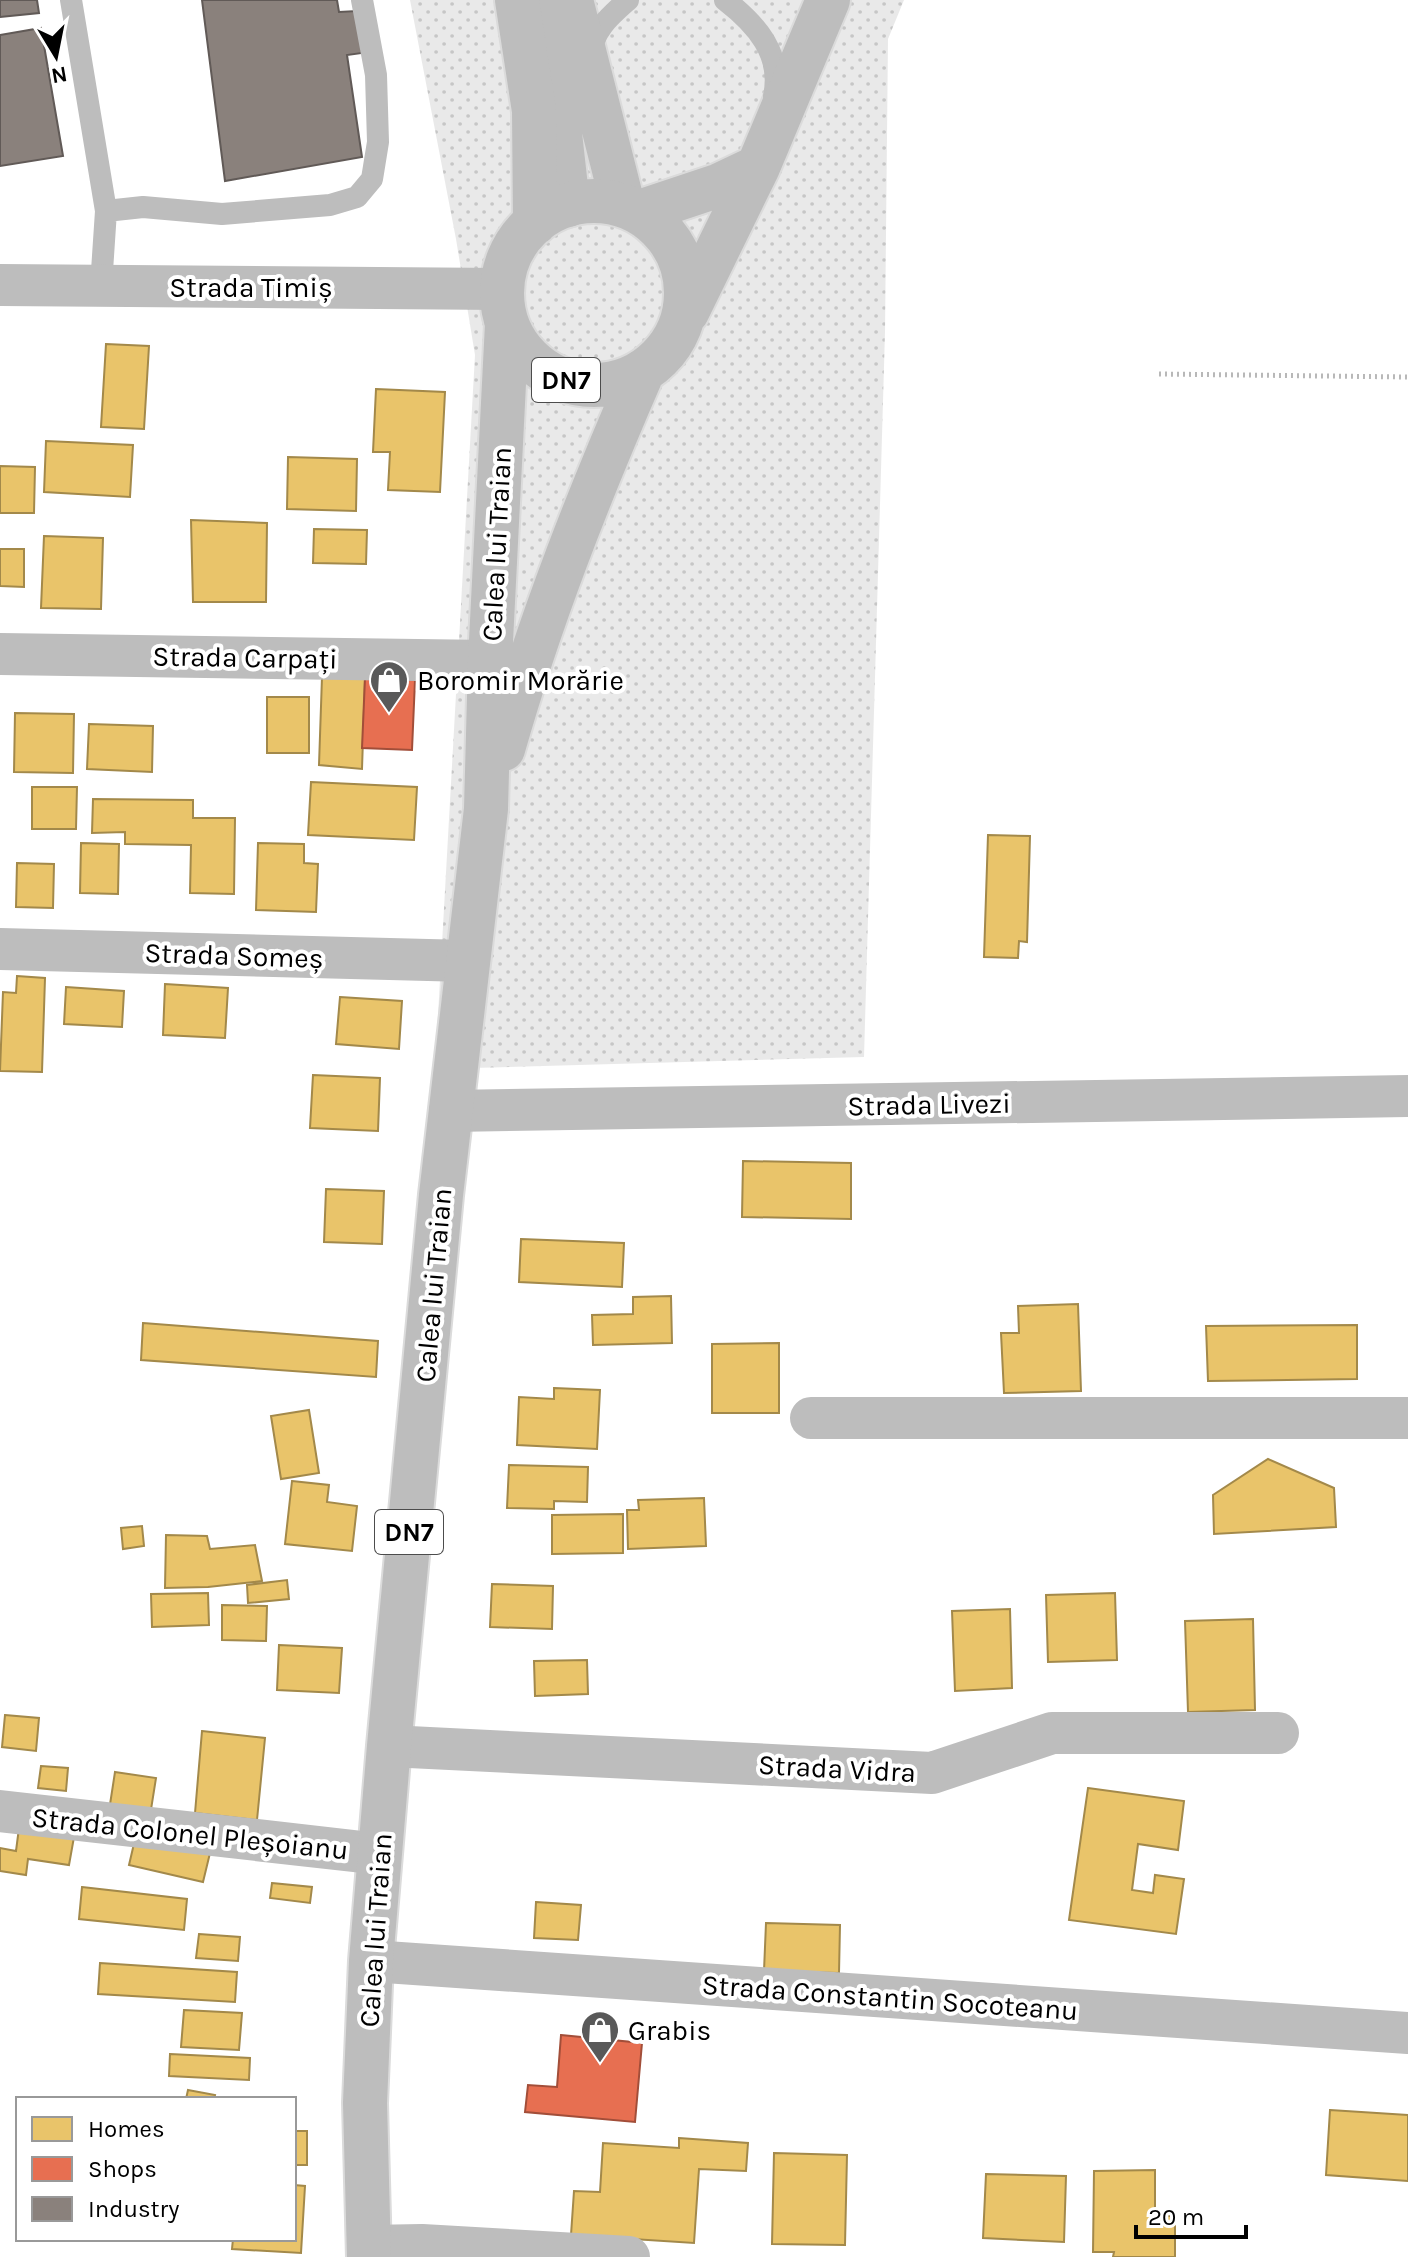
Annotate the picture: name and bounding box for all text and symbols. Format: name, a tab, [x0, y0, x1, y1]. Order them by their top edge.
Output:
north arrow	[16, 16, 96, 96]
text: N	[49, 61, 69, 89]
street label: Strada Timiș	[169, 271, 333, 304]
road number: DN7	[532, 358, 600, 402]
street label: Calea lui Traian	[475, 446, 518, 642]
street label: Strada Carpați	[152, 639, 338, 676]
shop icon: Boromir Morărie	[368, 659, 410, 714]
place label: Boromir Morărie	[417, 664, 624, 697]
street label: Strada Someș	[144, 936, 324, 975]
street label: Strada Livezi	[847, 1087, 1011, 1122]
street label: Calea lui Traian	[409, 1187, 458, 1384]
road number: DN7	[375, 1510, 443, 1554]
street label: Strada Vidra	[757, 1748, 917, 1789]
street label: Strada Colonel Pleșoianu	[30, 1800, 350, 1867]
street label: Calea lui Traian	[352, 1832, 399, 2028]
street label: Strada Constantin Socoteanu	[701, 1968, 1079, 2027]
shop icon: Grabis	[579, 2009, 621, 2064]
place label: Grabis	[628, 2014, 711, 2047]
legend	[16, 2097, 296, 2241]
text: Homes	[88, 2115, 165, 2143]
text: Shops	[88, 2155, 157, 2183]
scale bar	[1136, 2189, 1246, 2239]
text: Industry	[88, 2195, 179, 2223]
text: 20 m	[1148, 2203, 1204, 2231]

